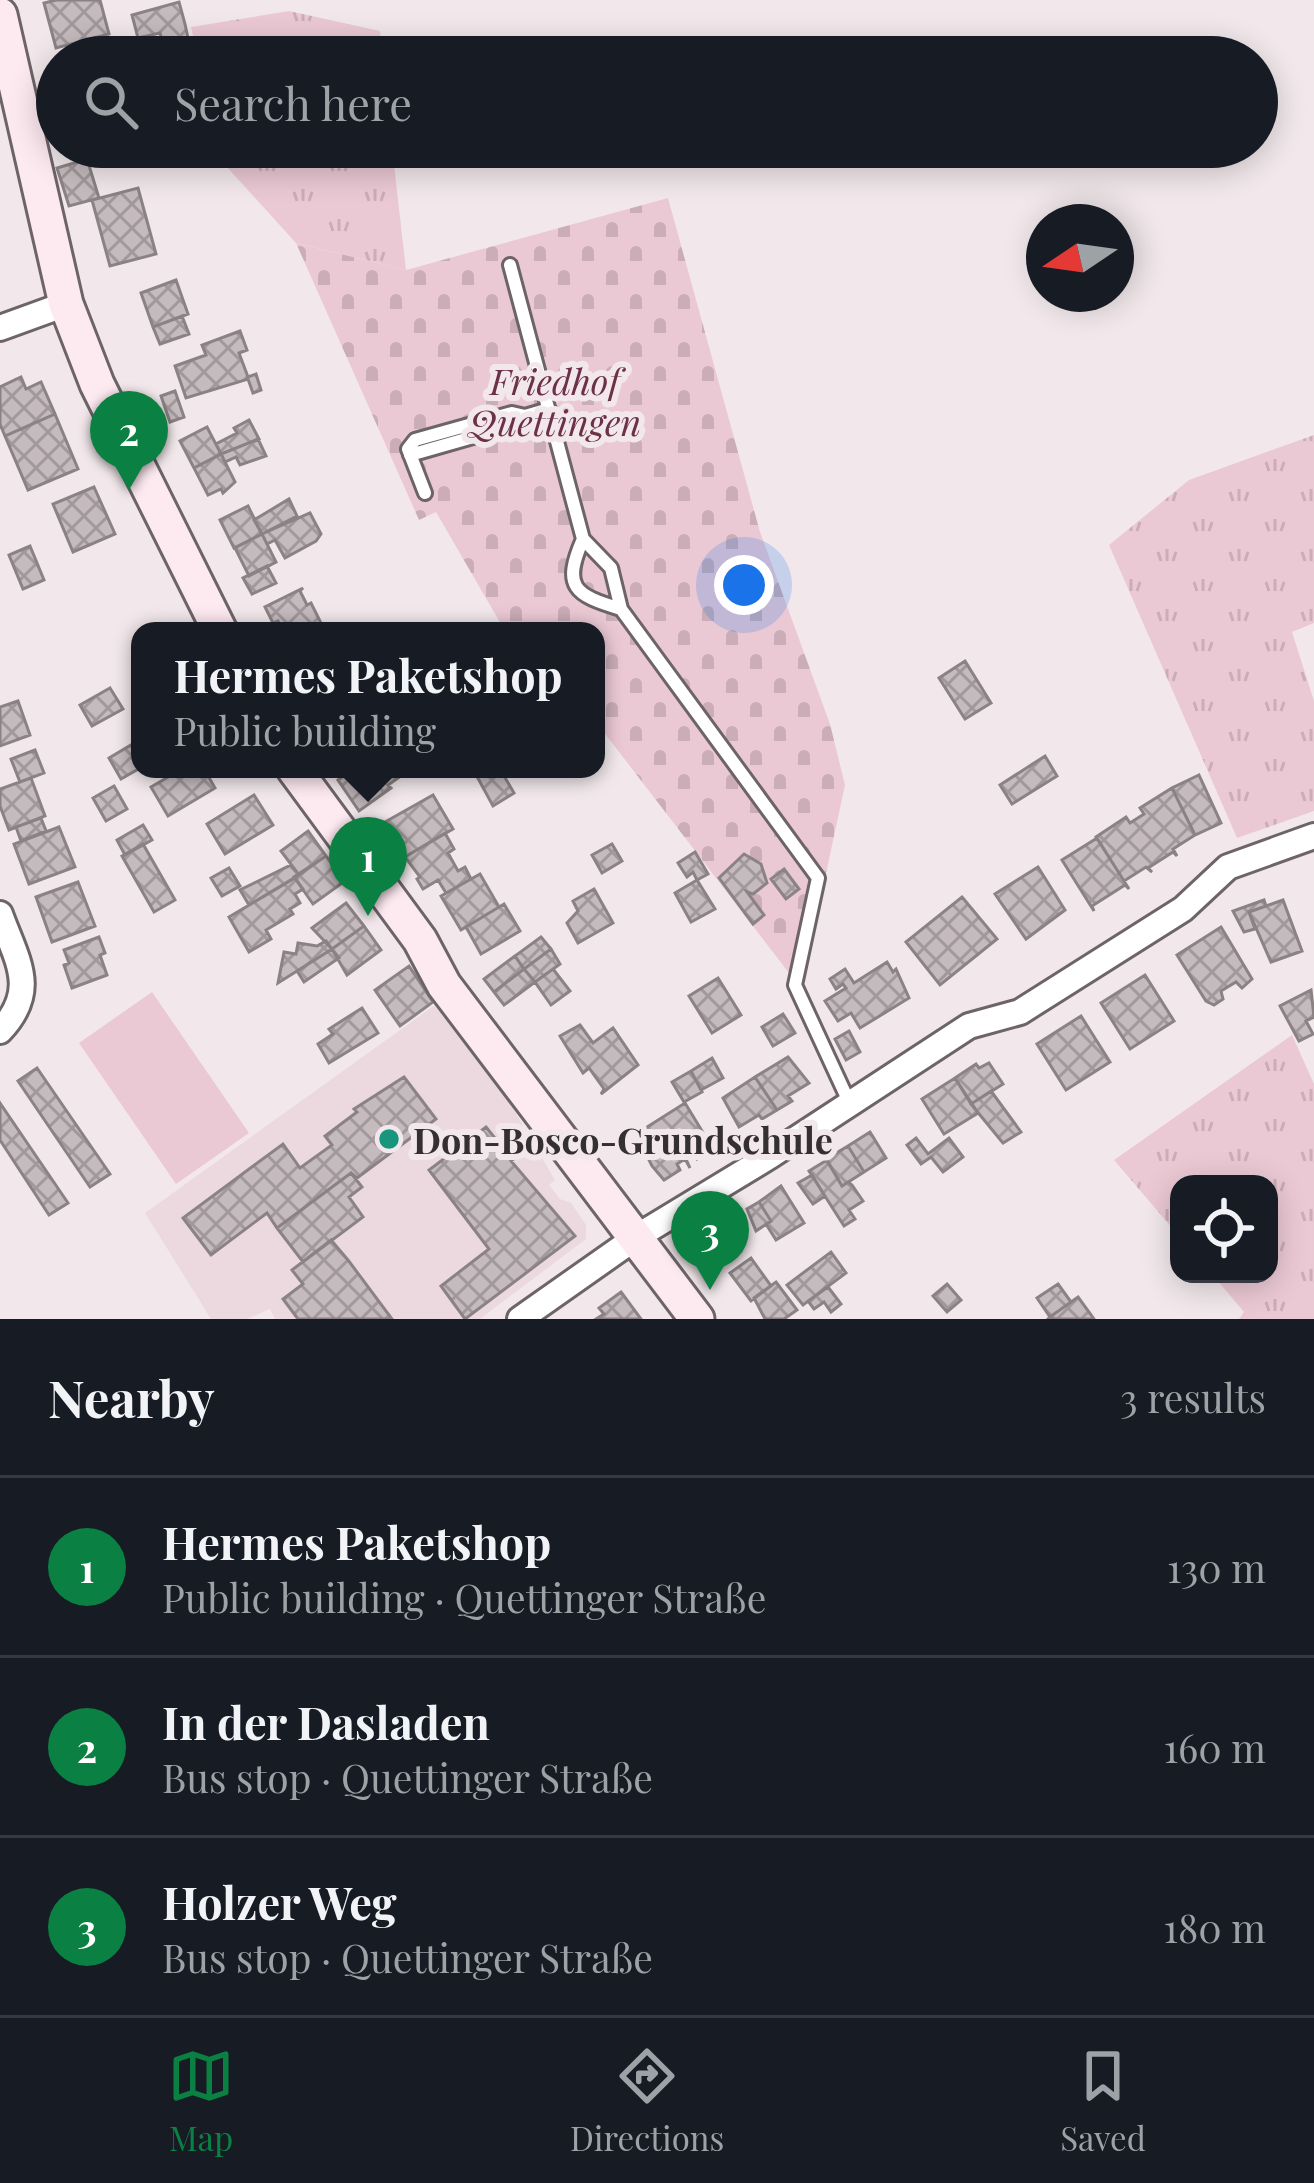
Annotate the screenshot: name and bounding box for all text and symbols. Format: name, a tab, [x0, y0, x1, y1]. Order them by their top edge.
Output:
search box	[36, 36, 1278, 168]
icon: search	[78, 69, 144, 135]
text: Search here	[174, 72, 412, 132]
north arrow	[1026, 204, 1134, 312]
park label: Friedhof Quettingen	[467, 356, 641, 445]
pin: 2	[90, 391, 168, 490]
your location	[714, 555, 774, 615]
popup	[131, 622, 605, 778]
text: Hermes Paketshop	[173, 644, 563, 704]
text: Public building	[173, 704, 436, 756]
pin: 1	[329, 817, 407, 916]
place label: Don-Bosco-Grundschule	[413, 1115, 833, 1163]
marker: Don-Bosco-Grundschule	[376, 1126, 402, 1152]
map controls	[1170, 1175, 1278, 1283]
button: locate	[1170, 1175, 1278, 1283]
pin: 3	[671, 1191, 749, 1290]
text: Nearby	[48, 1363, 214, 1431]
text: 3 results	[1120, 1371, 1266, 1423]
text: Hermes Paketshop	[162, 1511, 551, 1571]
text: 1	[80, 1541, 94, 1593]
text: 130 m	[1167, 1541, 1266, 1593]
text: Public building · Quettinger Straße	[162, 1571, 766, 1623]
text: In der Dasladen	[162, 1691, 490, 1751]
text: 2	[77, 1721, 97, 1773]
text: 160 m	[1164, 1721, 1266, 1773]
text: Bus stop · Quettinger Straße	[162, 1751, 653, 1803]
text: Holzer Weg	[162, 1871, 397, 1931]
text: 3	[77, 1901, 97, 1953]
text: 180 m	[1164, 1901, 1266, 1953]
text: Bus stop · Quettinger Straße	[162, 1931, 653, 1983]
tab: Map	[168, 2043, 234, 2159]
tab: Directions	[570, 2043, 724, 2159]
tab: Saved	[1060, 2043, 1146, 2159]

